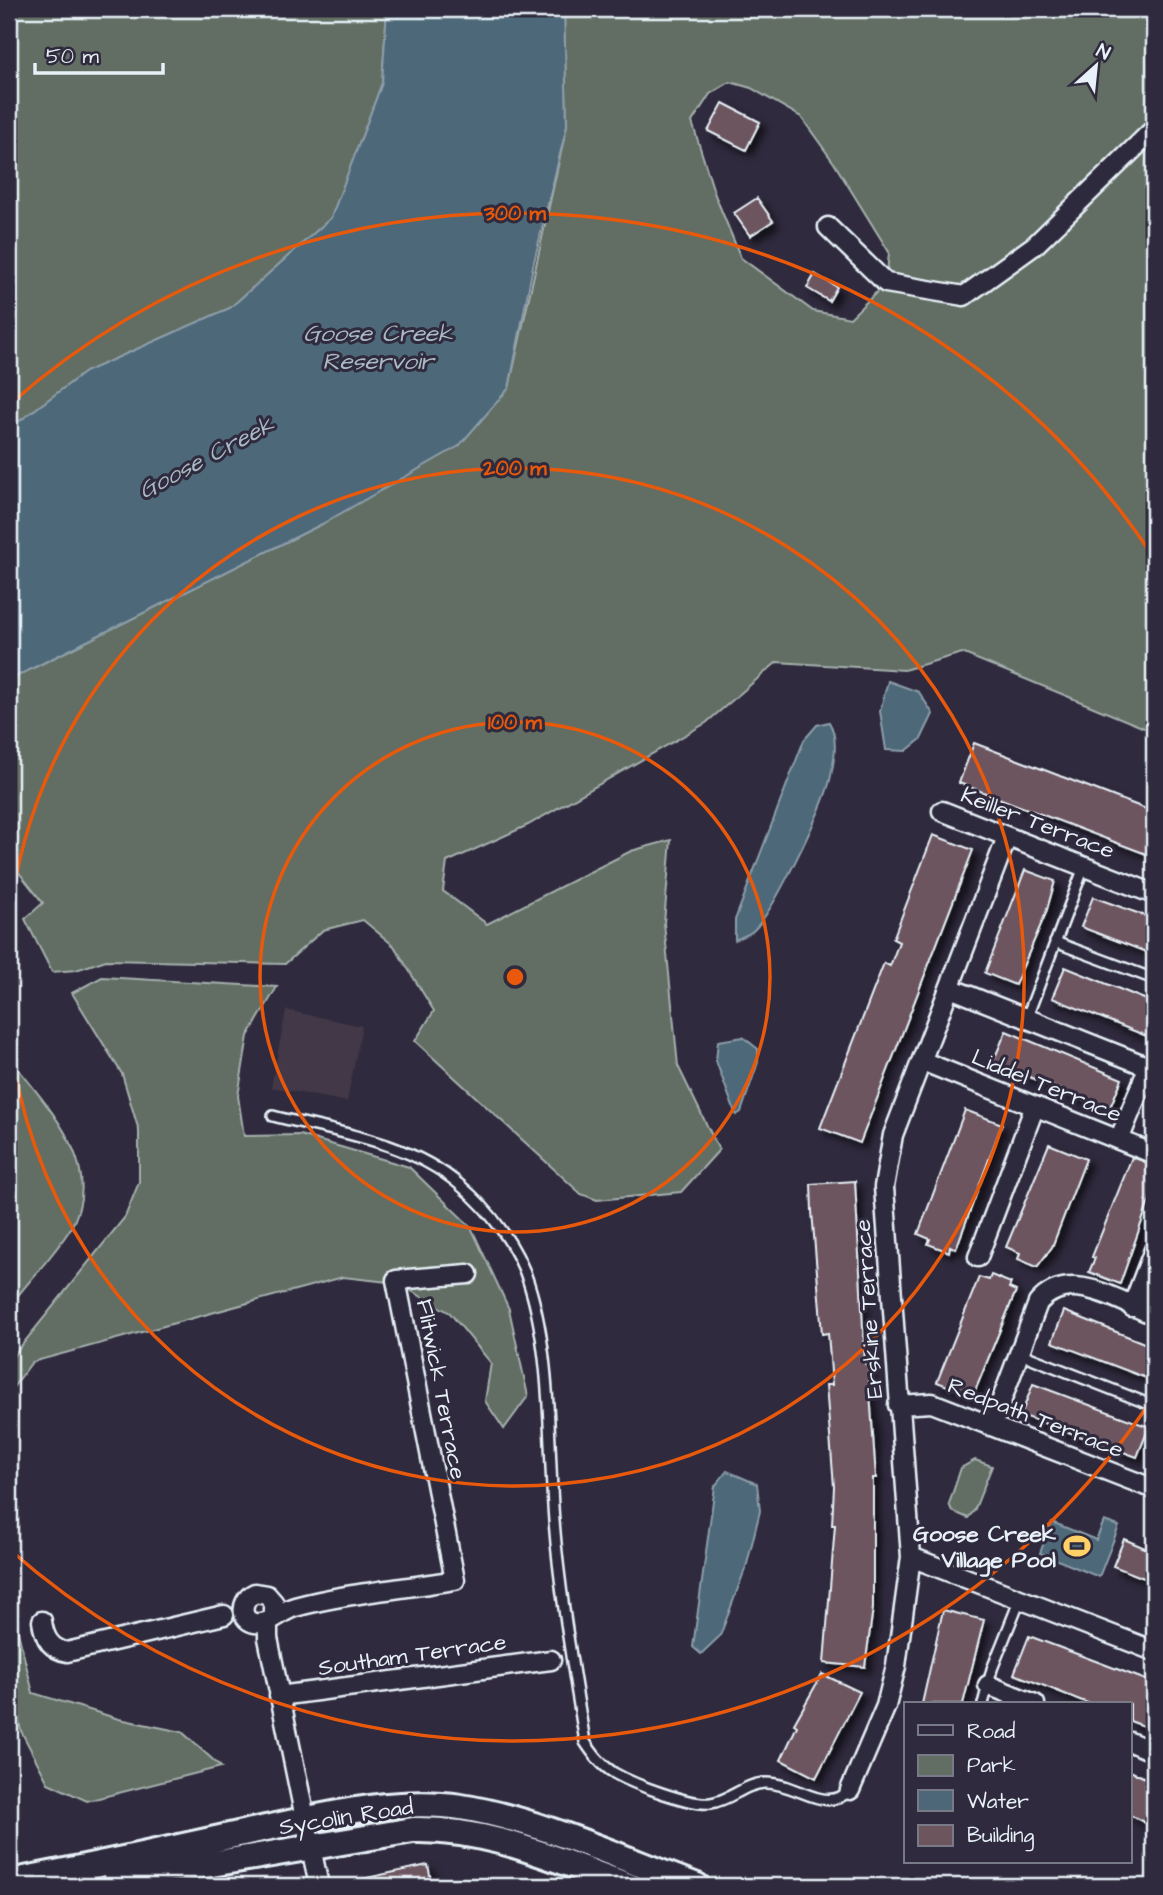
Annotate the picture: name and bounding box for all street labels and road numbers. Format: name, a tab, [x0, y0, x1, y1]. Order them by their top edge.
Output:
street label: Keiller Terrace	[956, 779, 1119, 867]
street label: Liddel Terrace	[967, 1041, 1126, 1131]
street label: Erskine Terrace	[847, 1218, 891, 1400]
street label: Flitwick Terrace	[408, 1296, 474, 1482]
street label: Redpath Terrace	[943, 1370, 1128, 1466]
street label: Southam Terrace	[316, 1626, 508, 1684]
street label: Sycolin Road	[277, 1791, 416, 1844]

